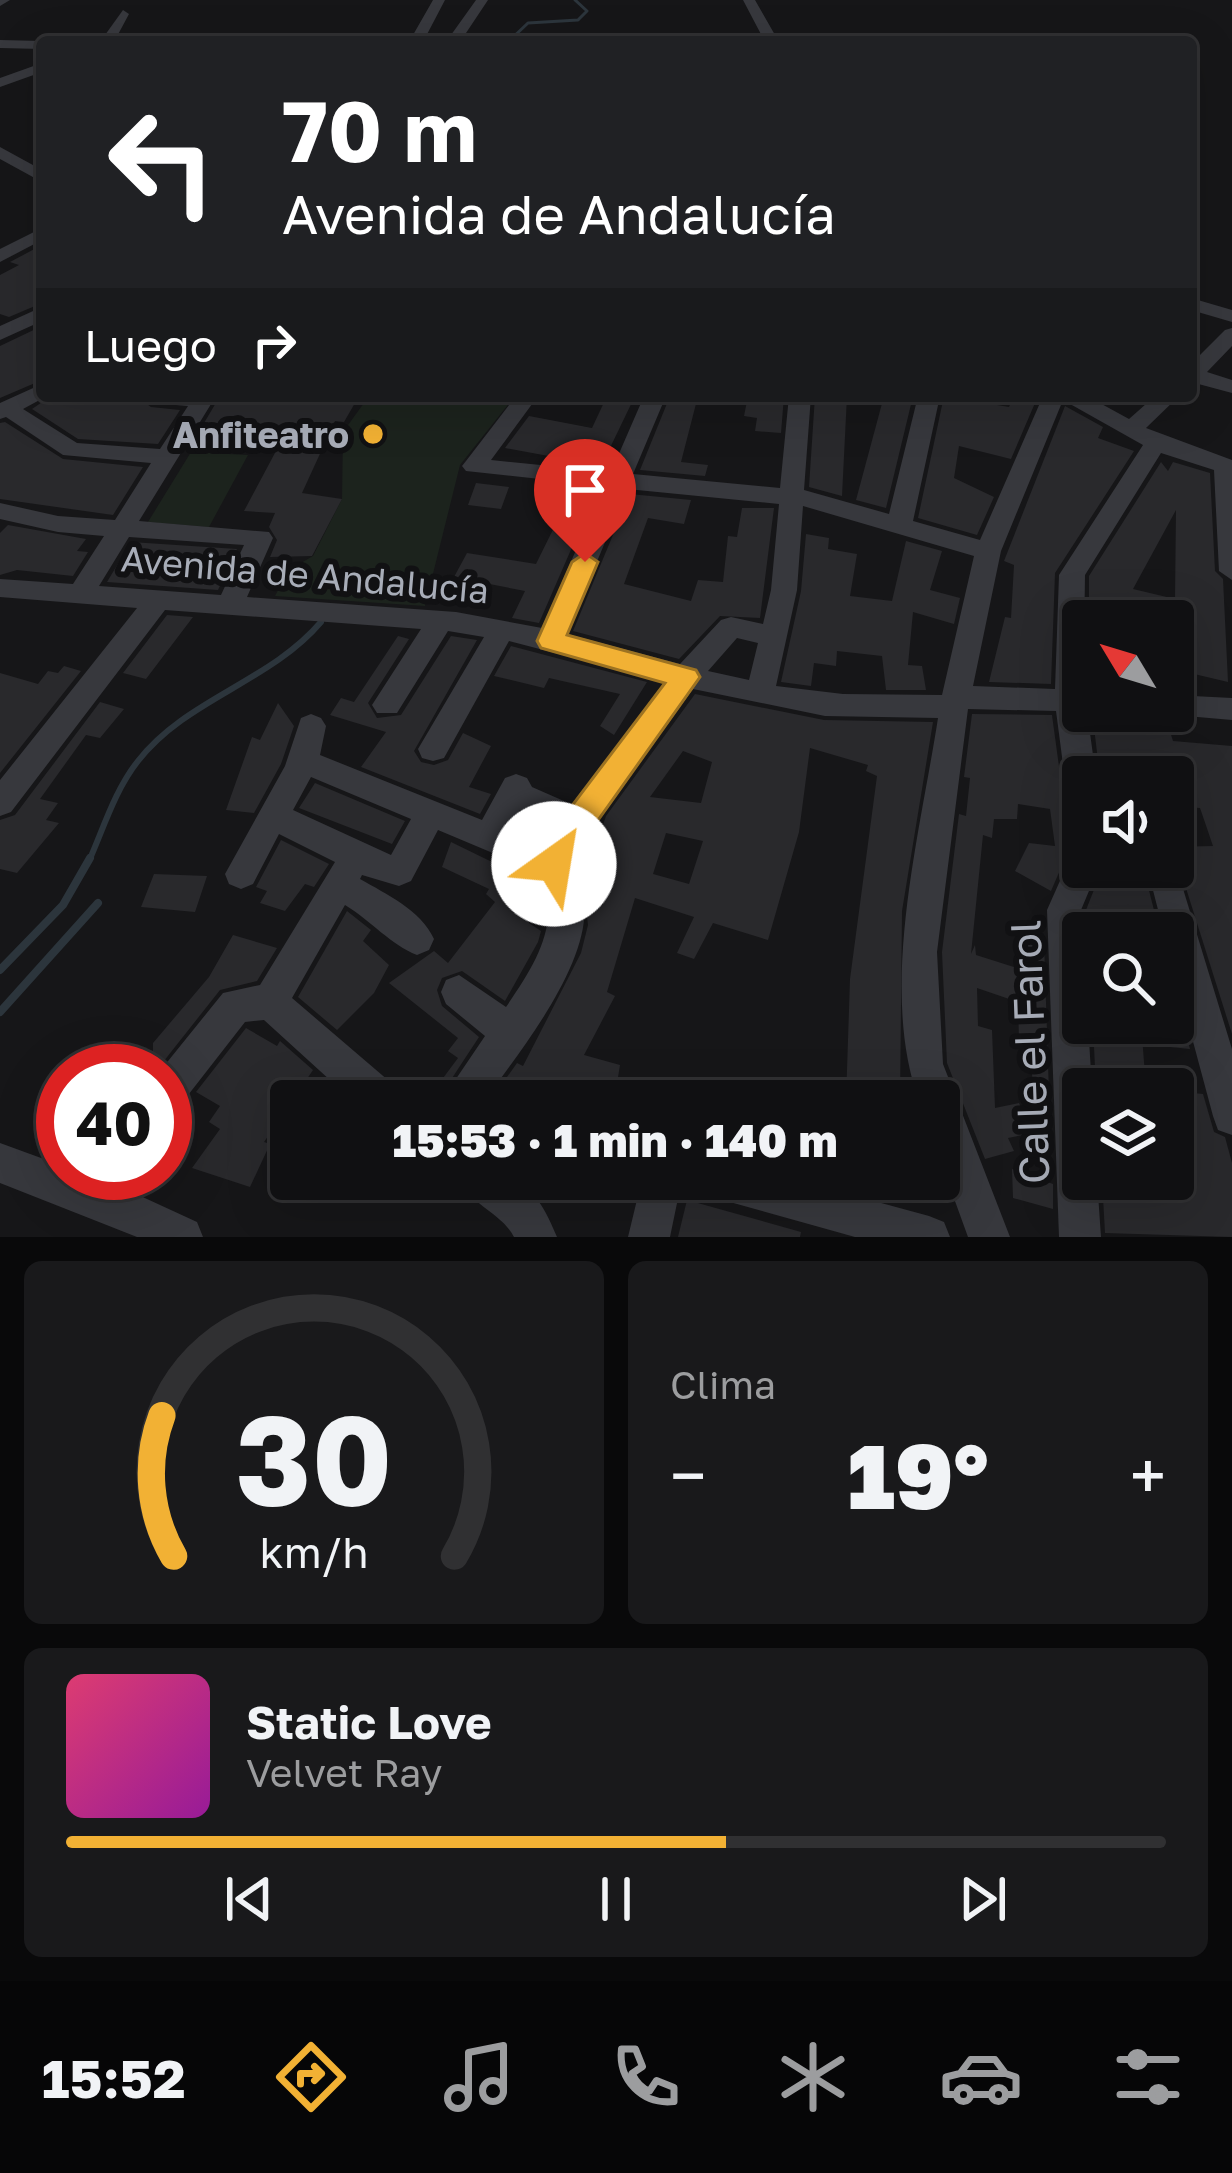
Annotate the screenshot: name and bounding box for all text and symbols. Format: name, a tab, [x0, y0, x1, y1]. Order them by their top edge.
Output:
text: 70 m	[282, 80, 477, 180]
icon: left	[84, 84, 240, 240]
text: Avenida de Andalucía	[282, 181, 836, 246]
icon: right	[241, 312, 307, 378]
text: Luego	[84, 318, 217, 372]
place label: Anfiteatro	[173, 413, 349, 456]
marker: Anfiteatro	[360, 421, 386, 447]
pin	[534, 439, 636, 562]
icon: arrive	[552, 457, 618, 523]
street label: Avenida de Andalucía	[119, 536, 491, 612]
north arrow	[1062, 600, 1194, 732]
map controls	[1062, 600, 1194, 1200]
button: sound	[1062, 756, 1194, 888]
position arrow	[491, 801, 617, 927]
button: search	[1062, 912, 1194, 1044]
street label: Calle el Farol	[999, 919, 1059, 1185]
speed limit sign: 40	[36, 1044, 192, 1200]
button: layers	[1062, 1068, 1194, 1200]
text: 15:53 · 1 min · 140 m	[392, 1113, 838, 1167]
text: Clima	[670, 1361, 776, 1408]
text: 30	[235, 1383, 393, 1532]
text: 19°	[847, 1421, 989, 1529]
text: −	[670, 1435, 706, 1515]
text: +	[1130, 1435, 1166, 1515]
text: km/h	[259, 1525, 369, 1576]
text: Static Love	[246, 1695, 492, 1749]
text: Velvet Ray	[246, 1749, 442, 1796]
icon: previous	[216, 1866, 282, 1932]
icon: pause	[583, 1866, 649, 1932]
icon: next	[950, 1866, 1016, 1932]
icon: directions	[269, 2035, 353, 2119]
icon: music	[437, 2035, 521, 2119]
icon: phone	[604, 2035, 688, 2119]
icon: climate	[771, 2035, 855, 2119]
icon: car	[939, 2035, 1023, 2119]
icon: filters	[1106, 2035, 1190, 2119]
text: 15:52	[42, 2045, 186, 2110]

